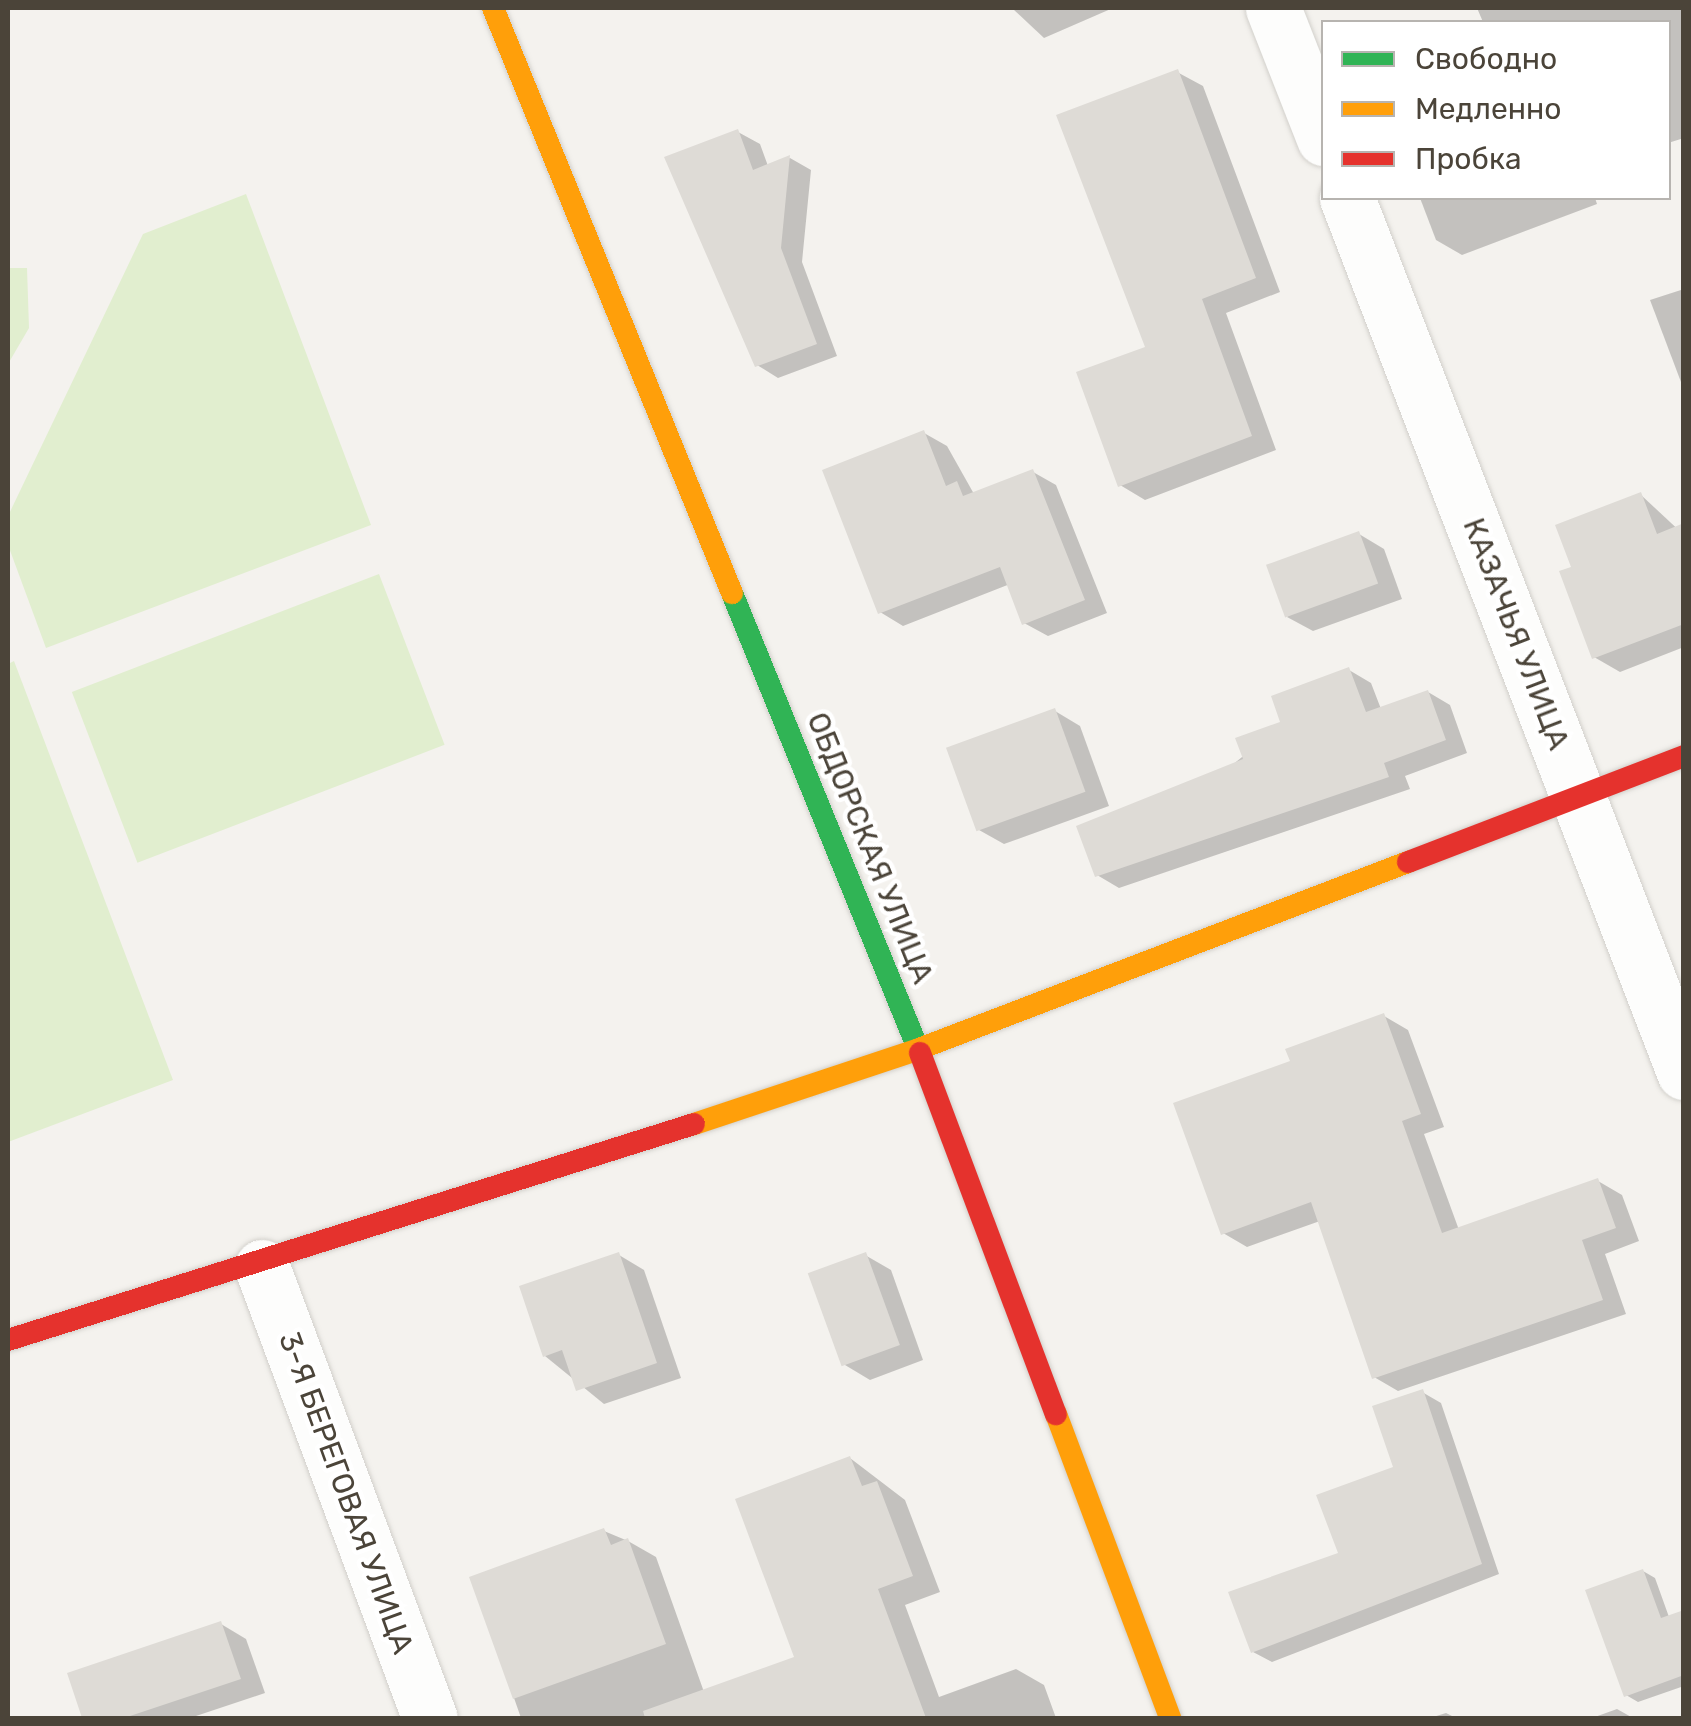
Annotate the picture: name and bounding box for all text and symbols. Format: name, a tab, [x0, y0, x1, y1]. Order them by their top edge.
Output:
legend	[1321, 20, 1671, 200]
text: Свободно	[1415, 41, 1557, 77]
text: Медленно	[1415, 91, 1562, 127]
text: Пробка	[1415, 141, 1522, 177]
street label: КАЗАЧЬЯ УЛИЦА	[1455, 513, 1577, 755]
street label: ОБДОРСКАЯ УЛИЦА	[799, 707, 941, 989]
street label: 3-Я БЕРЕГОВАЯ УЛИЦА	[271, 1327, 421, 1659]

